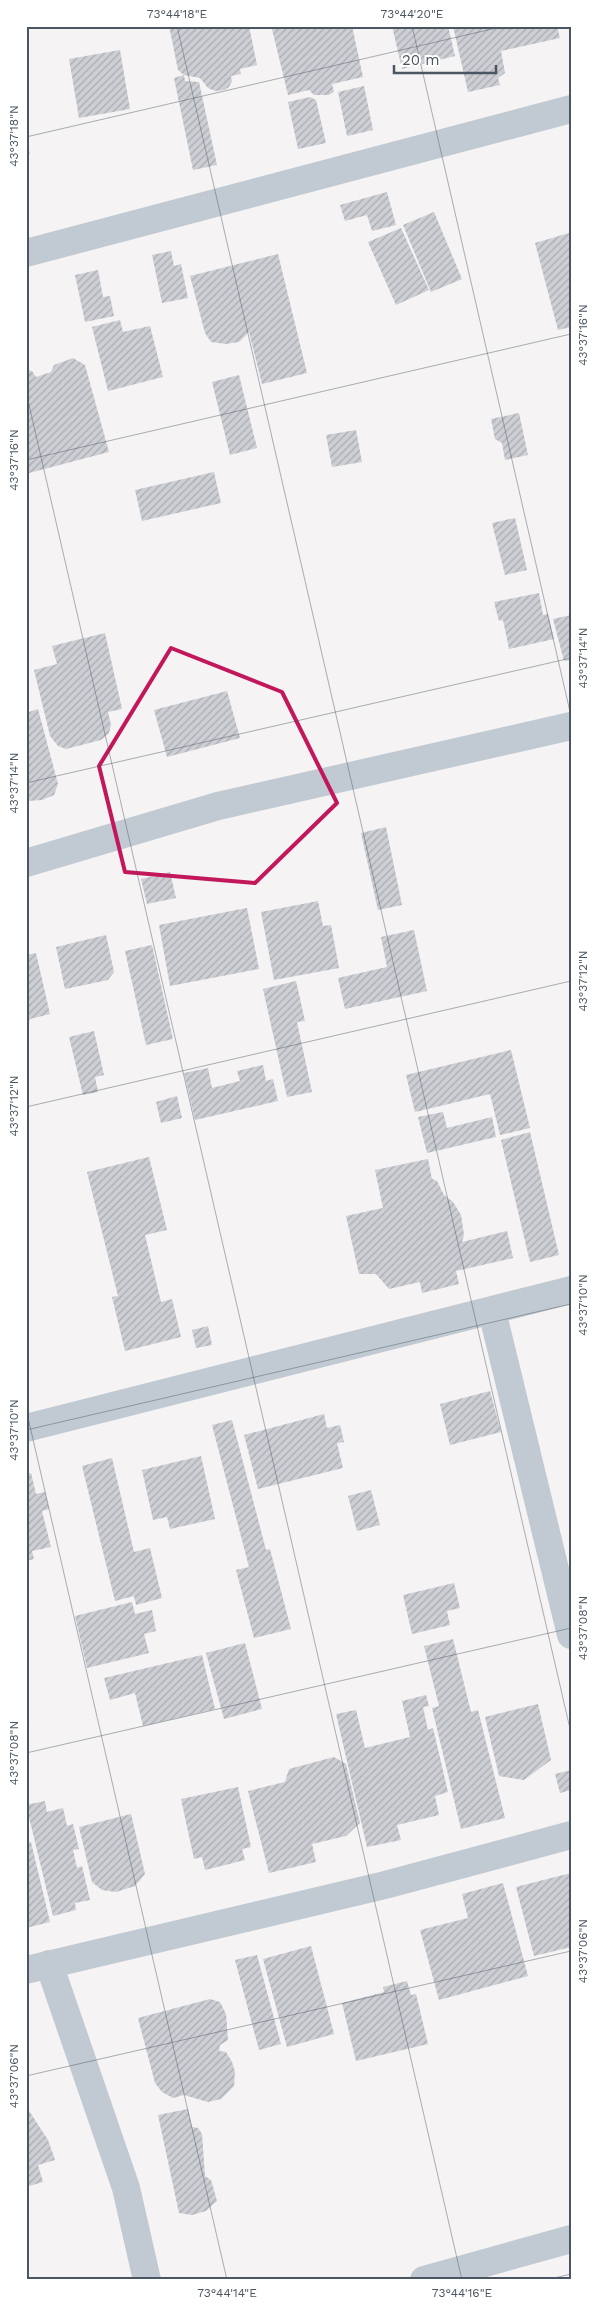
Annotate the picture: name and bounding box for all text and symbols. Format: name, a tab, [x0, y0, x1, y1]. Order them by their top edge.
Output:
text: 73°44'18"E	[147, 7, 208, 21]
text: 73°44'20"E	[381, 7, 444, 21]
scale bar	[394, 42, 497, 74]
text: 20 m	[402, 51, 440, 69]
text: 43°37'18"N	[7, 105, 21, 167]
text: 43°37'16"N	[576, 304, 590, 366]
text: 43°37'16"N	[7, 429, 21, 491]
text: 43°37'14"N	[576, 628, 590, 688]
text: 43°37'14"N	[7, 753, 21, 813]
text: 43°37'12"N	[576, 950, 590, 1012]
text: 43°37'12"N	[7, 1075, 21, 1137]
text: 43°37'10"N	[576, 1274, 590, 1336]
text: 43°37'10"N	[7, 1399, 21, 1461]
text: 43°37'08"N	[576, 1596, 590, 1660]
text: 43°37'08"N	[7, 1721, 21, 1785]
text: 43°37'06"N	[576, 1919, 590, 1983]
text: 43°37'06"N	[7, 2044, 21, 2108]
text: 73°44'14"E	[197, 2286, 257, 2300]
text: 73°44'16"E	[432, 2286, 492, 2300]

